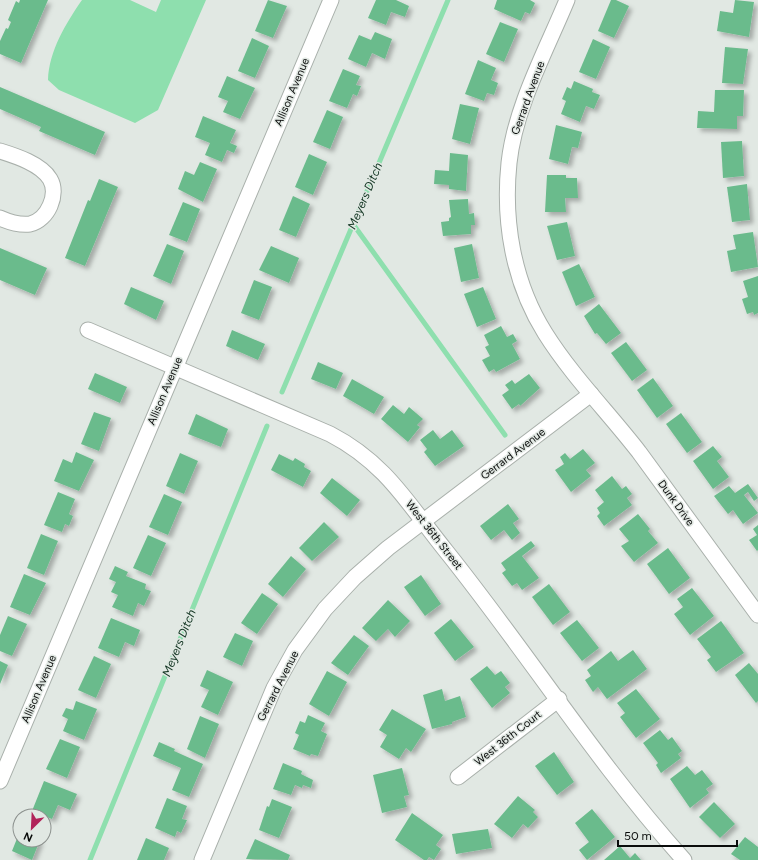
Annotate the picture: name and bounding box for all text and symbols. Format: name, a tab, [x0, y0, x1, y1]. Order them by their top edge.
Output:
street label: Allison Avenue	[272, 56, 312, 128]
street label: Gerrard Avenue	[509, 59, 547, 137]
water label: Meyers Ditch	[345, 160, 385, 231]
street label: Allison Avenue	[145, 355, 185, 427]
street label: Gerrard Avenue	[478, 425, 548, 483]
street label: Dunk Drive	[655, 478, 697, 528]
street label: West 36th Street	[403, 498, 465, 572]
water label: Meyers Ditch	[159, 607, 199, 679]
street label: Gerrard Avenue	[255, 649, 301, 723]
street label: Allison Avenue	[19, 653, 59, 725]
street label: West 36th Court	[472, 708, 544, 768]
north arrow	[12, 808, 52, 848]
scale bar	[618, 822, 737, 848]
text: N	[22, 829, 35, 844]
text: 50 m	[624, 829, 652, 843]

